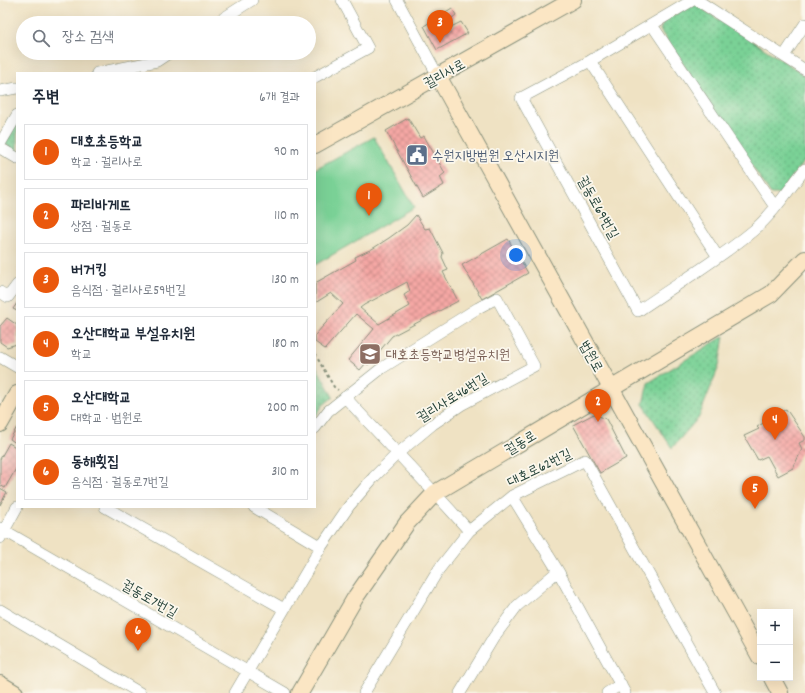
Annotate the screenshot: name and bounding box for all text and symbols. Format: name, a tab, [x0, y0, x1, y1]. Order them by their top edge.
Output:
pin: 3	[427, 10, 453, 43]
search box	[16, 16, 316, 60]
icon: search	[30, 27, 52, 49]
text: 장소 검색	[62, 27, 114, 49]
street label: 궐리사로	[420, 55, 470, 94]
text: 주변	[32, 87, 59, 111]
text: 6개 결과	[259, 89, 300, 108]
text: 대호초등학교	[71, 132, 143, 154]
public building icon: 수원지방법원 오산시지원	[404, 142, 430, 168]
text: 1	[45, 143, 47, 162]
text: 90 m	[274, 143, 299, 162]
place label: 수원지방법원 오산시지원	[432, 147, 559, 167]
text: 학교 · 궐리사로	[71, 154, 143, 173]
street label: 궐동로69번길	[572, 173, 623, 244]
pin: 1	[356, 183, 382, 216]
text: 파리바게뜨	[71, 196, 131, 218]
text: 2	[43, 207, 49, 226]
text: 110 m	[274, 207, 299, 226]
text: 상점 · 궐동로	[71, 218, 132, 237]
your location	[506, 245, 526, 265]
text: 버거킹	[71, 260, 107, 282]
text: 3	[43, 271, 49, 290]
text: 130 m	[271, 271, 299, 290]
text: 음식점 · 궐리사로59번길	[71, 282, 186, 301]
text: 오산대학교 부설유치원	[71, 324, 195, 346]
text: 4	[43, 335, 49, 354]
text: 180 m	[272, 335, 299, 354]
street label: 법원로	[573, 337, 607, 377]
school or university icon: 대호초등학교병설유치원	[357, 341, 383, 367]
text: 학교	[71, 346, 92, 365]
place label: 대호초등학교병설유치원	[386, 346, 510, 366]
street label: 궐리사로46번길	[414, 369, 493, 428]
text: 오산대학교	[71, 388, 131, 410]
pin: 2	[585, 389, 611, 422]
text: 5	[43, 399, 49, 418]
text: 200 m	[267, 399, 299, 418]
pin: 4	[762, 407, 788, 440]
text: 대학교 · 법원로	[71, 410, 143, 429]
street label: 궐동로	[501, 426, 541, 461]
street label: 대호로62번길	[504, 444, 576, 493]
text: 동해횟집	[71, 452, 119, 474]
text: 6	[43, 463, 49, 482]
text: 310 m	[271, 463, 299, 482]
text: 음식점 · 궐동로7번길	[71, 474, 169, 493]
pin: 5	[742, 476, 768, 509]
street label: 궐동로7번길	[117, 576, 181, 624]
map controls	[757, 609, 793, 681]
button: +	[757, 609, 793, 645]
pin: 6	[125, 618, 151, 651]
button: −	[757, 645, 793, 681]

